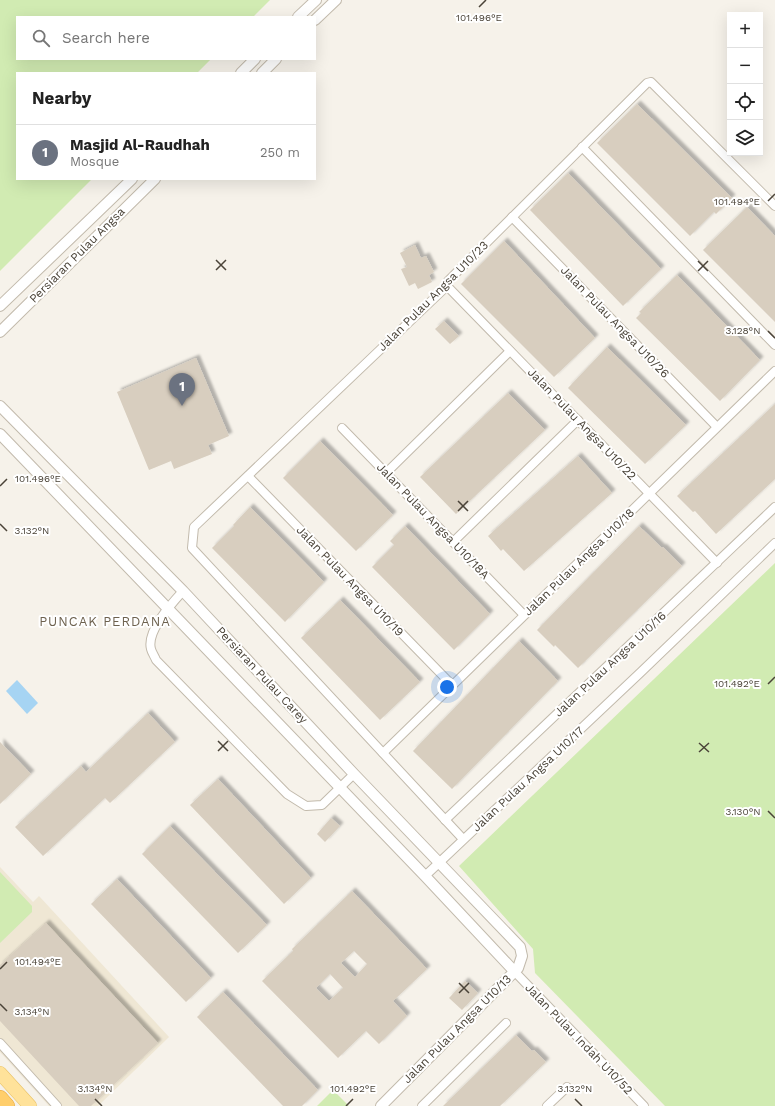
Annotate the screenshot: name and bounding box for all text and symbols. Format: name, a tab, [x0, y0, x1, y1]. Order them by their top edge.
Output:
text: 101.496°E	[456, 12, 502, 23]
map controls	[727, 12, 763, 156]
button: +	[727, 12, 763, 48]
search box	[16, 16, 316, 60]
icon: search	[30, 27, 52, 49]
text: Search here	[62, 29, 150, 47]
button: −	[727, 48, 763, 84]
button: locate	[727, 84, 763, 120]
text: Nearby	[32, 88, 91, 108]
button: layers	[727, 120, 763, 156]
text: Masjid Al-Raudhah	[70, 136, 210, 154]
text: 1	[42, 145, 48, 160]
text: 250 m	[260, 145, 300, 160]
text: Mosque	[70, 154, 119, 169]
text: 101.494°E	[714, 196, 760, 207]
street label: Persiaran Pulau Angsa	[26, 204, 128, 306]
street label: Jalan Pulau Angsa U10/23	[375, 238, 491, 354]
street label: Jalan Pulau Angsa U10/26	[558, 263, 672, 381]
text: 3.128°N	[725, 325, 761, 336]
street label: Jalan Pulau Angsa U10/22	[525, 365, 639, 483]
pin: 1	[169, 373, 195, 406]
street label: Jalan Pulau Angsa U10/18A	[374, 460, 492, 582]
text: 101.496°E	[15, 473, 61, 484]
street label: Jalan Pulau Angsa U10/18	[521, 506, 637, 618]
street label: Jalan Pulau Angsa U10/19	[294, 523, 406, 639]
text: 3.132°N	[15, 525, 49, 536]
street label: Jalan Pulau Angsa U10/16	[551, 608, 669, 720]
district label: PUNCAK PERDANA	[39, 614, 171, 629]
street label: Persiaran Pulau Carey	[213, 624, 311, 727]
your location	[437, 677, 457, 697]
text: 101.492°E	[714, 678, 760, 689]
street label: Jalan Pulau Angsa U10/17	[469, 723, 587, 834]
text: 3.130°N	[725, 806, 761, 817]
text: 101.494°E	[15, 956, 61, 967]
street label: Jalan Pulau Angsa U10/13	[400, 972, 514, 1086]
street label: Jalan Pulau Indah U10/52	[522, 981, 636, 1097]
text: 3.134°N	[14, 1006, 50, 1017]
text: 3.134°N	[77, 1083, 113, 1094]
text: 101.492°E	[330, 1083, 376, 1094]
text: 3.132°N	[558, 1083, 592, 1094]

